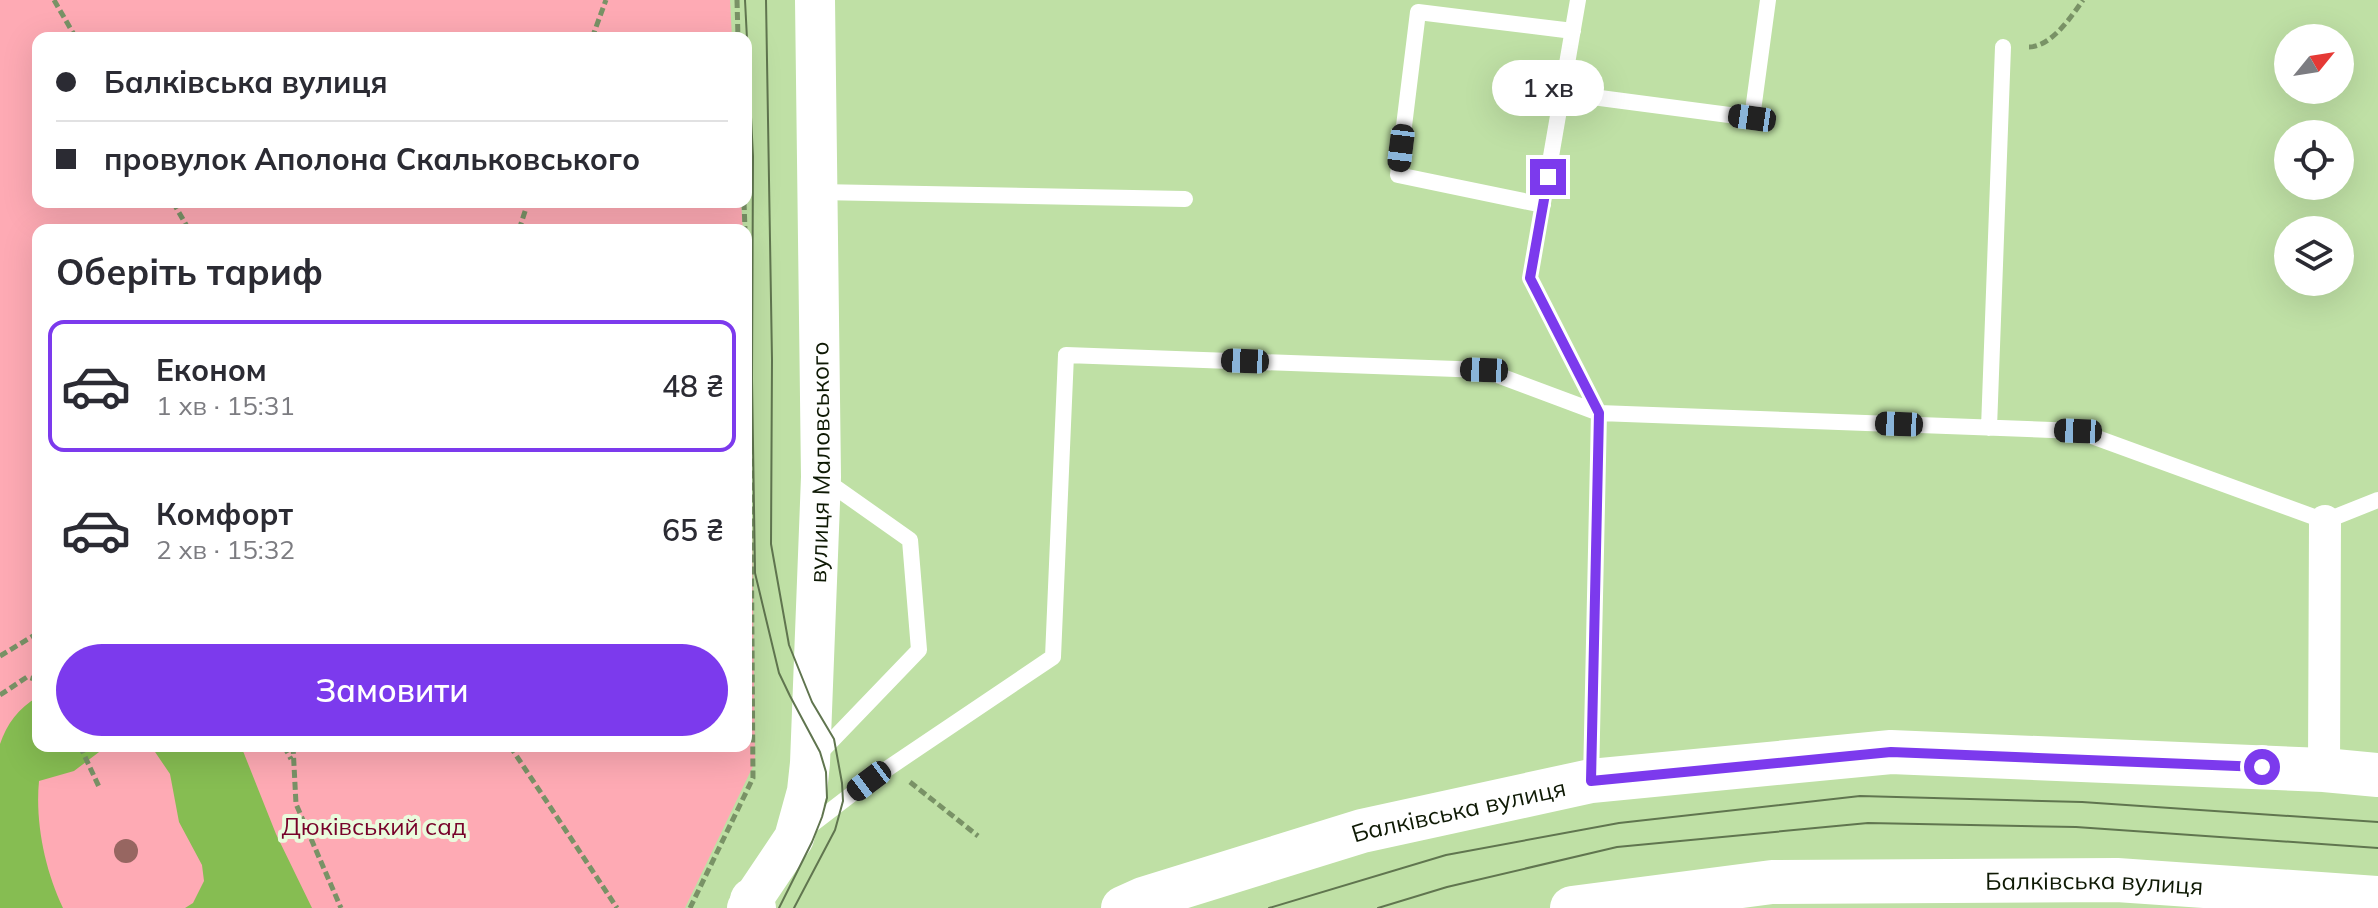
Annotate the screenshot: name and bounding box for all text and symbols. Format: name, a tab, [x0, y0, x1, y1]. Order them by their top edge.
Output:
north arrow	[2274, 24, 2354, 104]
map controls	[2274, 24, 2354, 296]
callout: 1 хв	[1492, 61, 1604, 117]
text: Балківська вулиця	[104, 63, 388, 101]
text: 1 хв	[1522, 71, 1574, 104]
car	[1727, 103, 1777, 133]
button: locate	[2274, 120, 2354, 200]
car	[1386, 123, 1416, 173]
text: провулок Аполона Скальковського	[104, 140, 640, 178]
route end	[1530, 159, 1566, 195]
button: layers	[2274, 216, 2354, 296]
text: Оберіть тариф	[56, 249, 323, 294]
street label: вулиця Маловського	[802, 341, 836, 584]
car	[1221, 348, 1269, 374]
icon: car	[60, 350, 132, 422]
text: Економ	[156, 351, 267, 389]
car	[1460, 357, 1508, 383]
text: 48 ₴	[662, 367, 724, 405]
text: 1 хв · 15:31	[156, 389, 295, 422]
car	[1875, 411, 1923, 437]
car	[2054, 418, 2102, 444]
icon: car	[60, 494, 132, 566]
text: Комфорт	[156, 495, 293, 533]
text: 65 ₴	[662, 511, 724, 549]
text: 2 хв · 15:32	[156, 533, 295, 566]
button: Замовити	[56, 644, 728, 736]
route start	[2244, 749, 2280, 785]
car	[843, 757, 895, 805]
street label: Балківська вулиця	[1348, 772, 1568, 848]
park label: Дюківський сад	[282, 811, 466, 841]
street label: Балківська вулиця	[1985, 865, 2204, 901]

